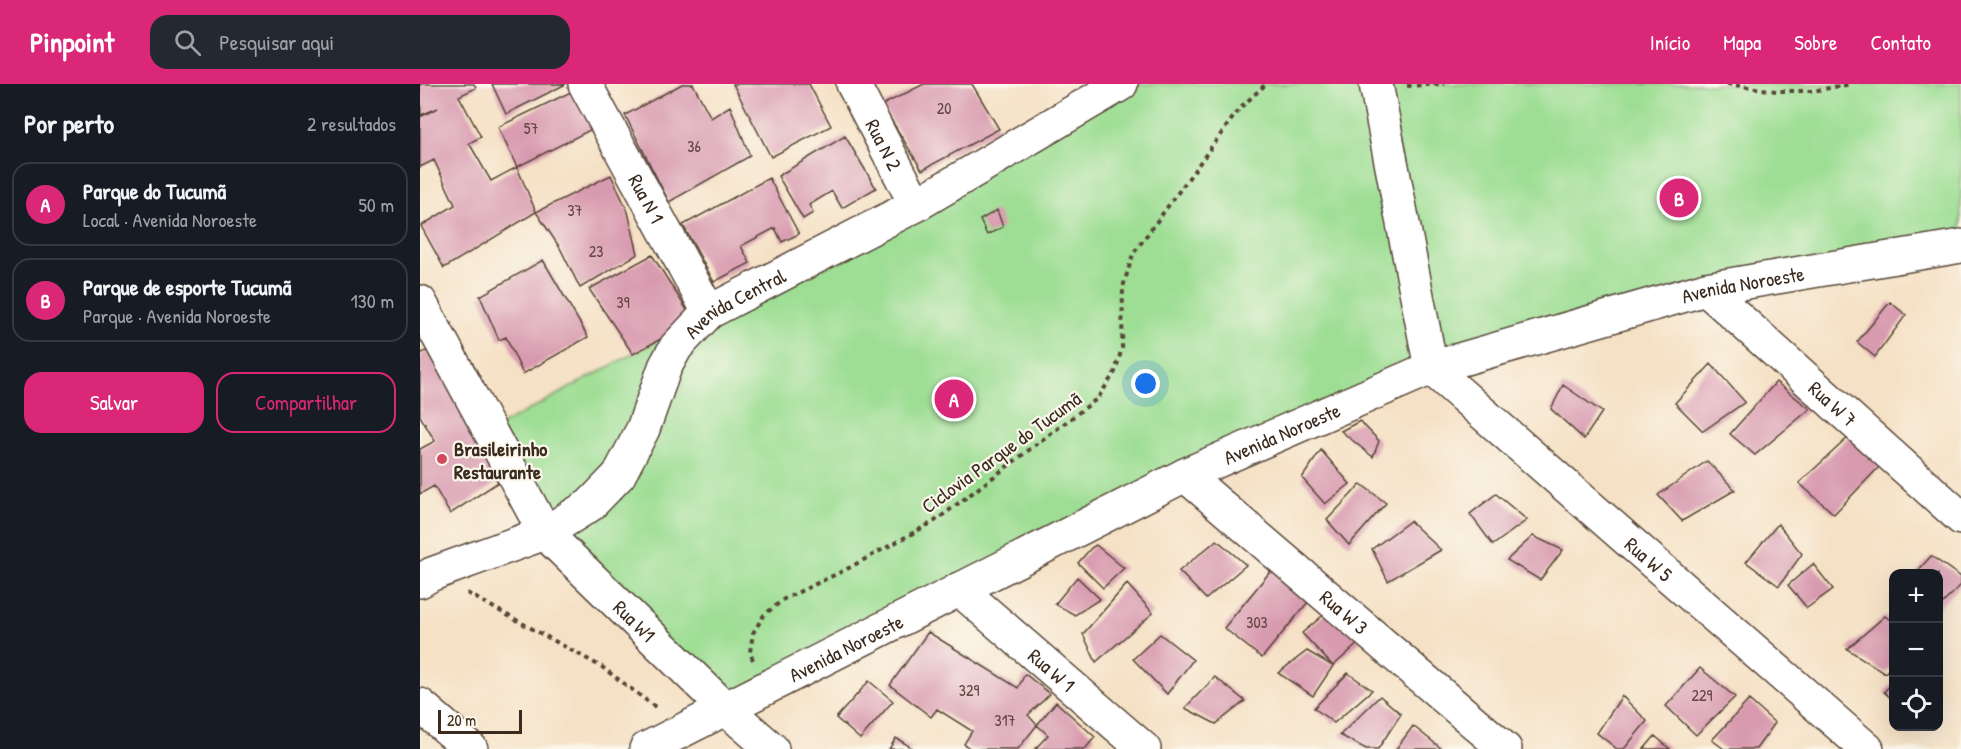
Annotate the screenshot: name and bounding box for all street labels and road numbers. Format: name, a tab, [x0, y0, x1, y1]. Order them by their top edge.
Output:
street label: Rua N 2	[860, 114, 909, 175]
street label: Rua N 1	[623, 169, 671, 228]
street label: Avenida Noroeste	[1678, 259, 1806, 309]
street label: Avenida Central	[678, 261, 791, 344]
street label: Rua W 7	[1803, 374, 1863, 432]
street label: Ciclovia Parque do Tucumã	[916, 385, 1087, 519]
street label: Avenida Noroeste	[1219, 396, 1344, 470]
street label: Rua W 5	[1620, 530, 1679, 587]
street label: Rua W 3	[1315, 583, 1374, 640]
street label: Rua W1	[608, 594, 662, 647]
street label: Avenida Noroeste	[784, 607, 907, 688]
street label: Rua W 1	[1023, 642, 1081, 697]

